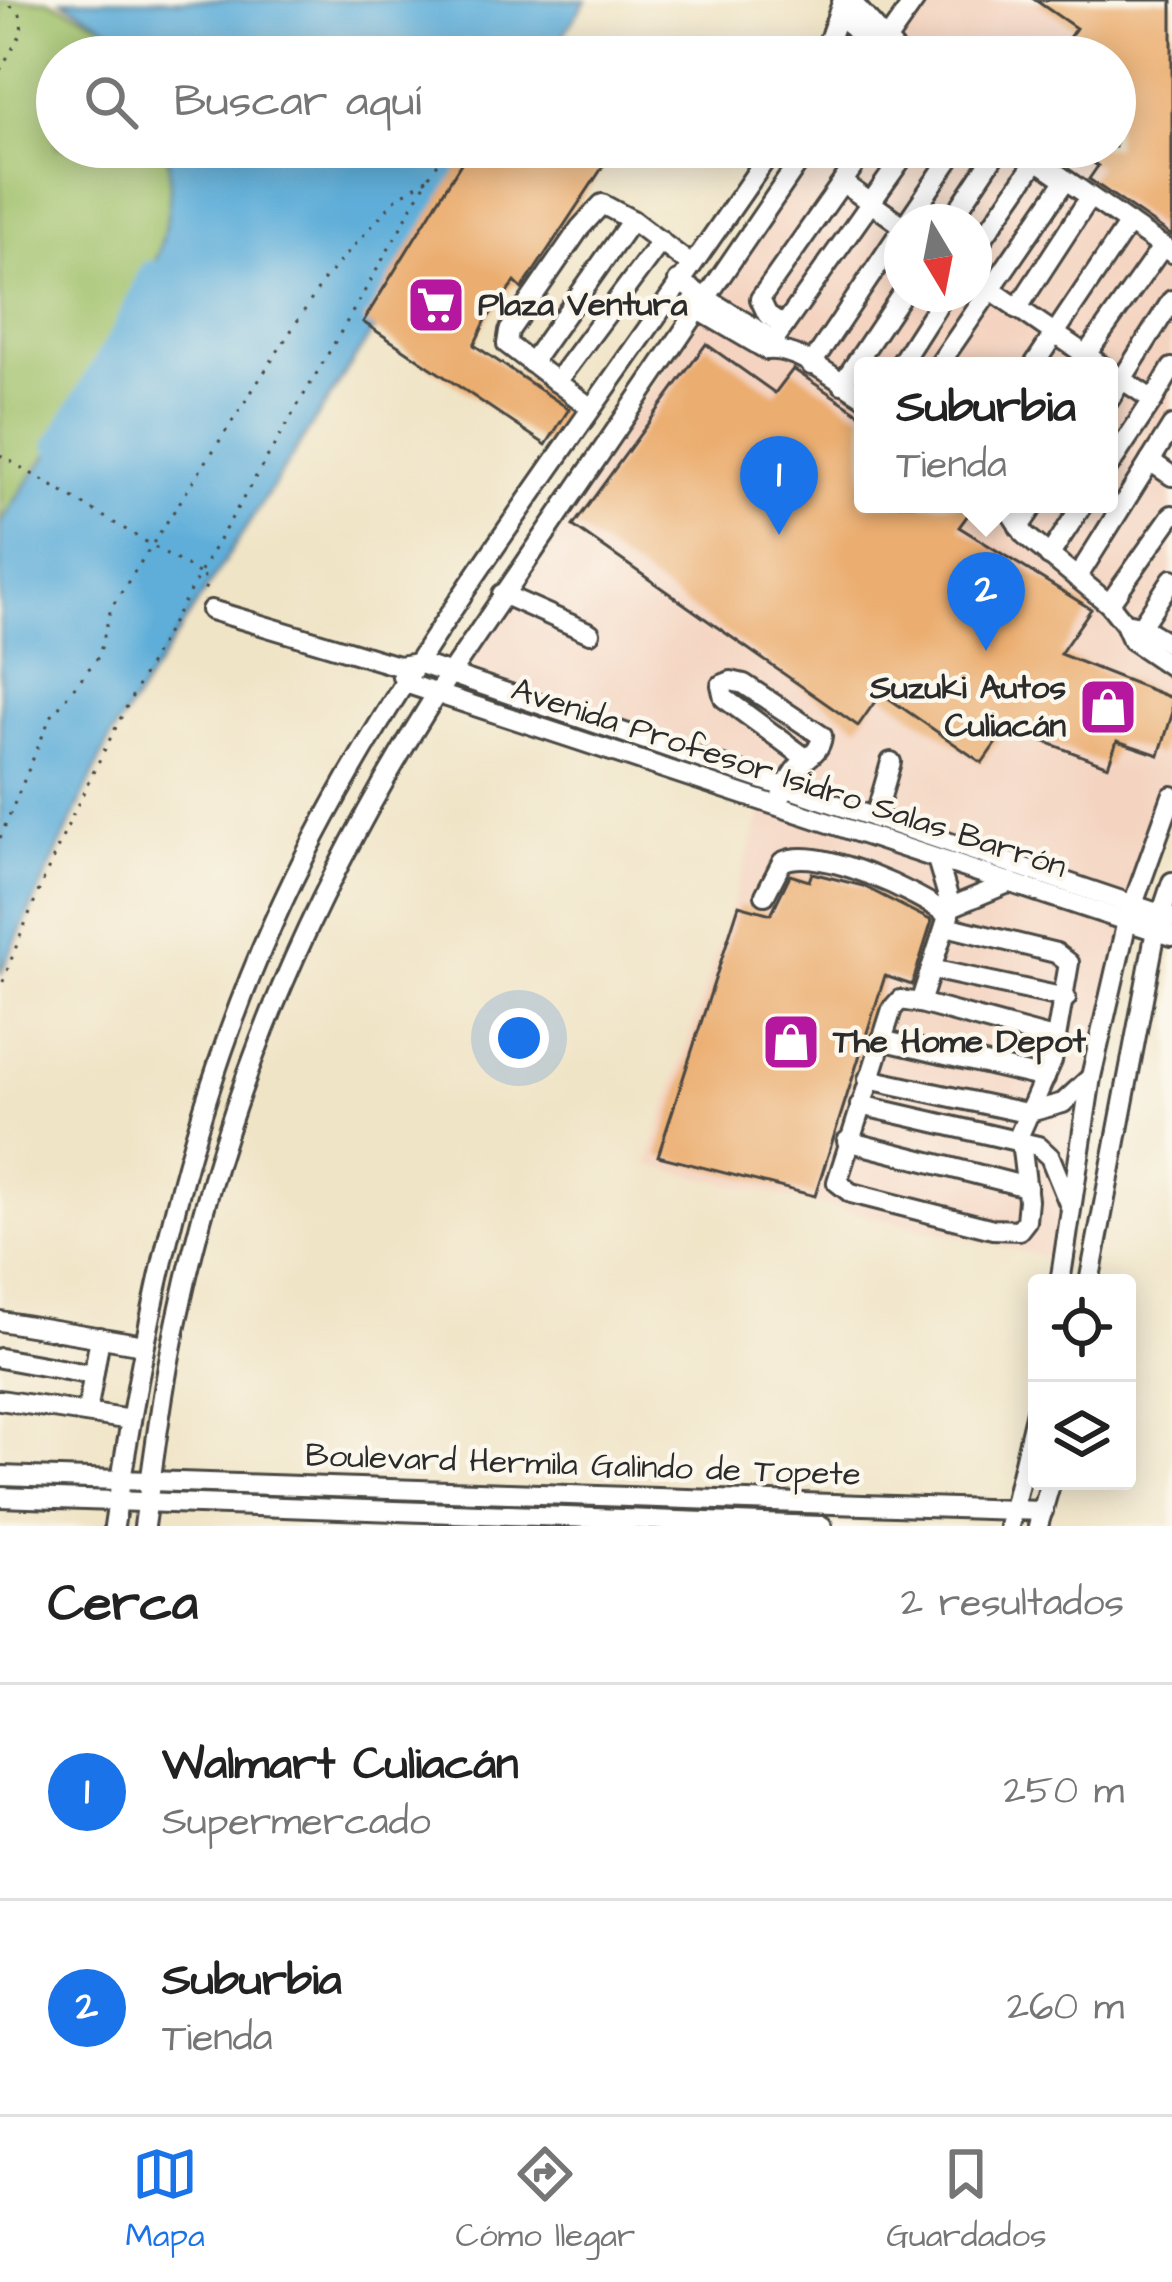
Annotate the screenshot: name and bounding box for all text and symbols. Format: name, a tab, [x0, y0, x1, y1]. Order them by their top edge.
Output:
search box	[36, 36, 1136, 168]
icon: search	[78, 69, 144, 135]
text: Buscar aquí	[174, 71, 421, 133]
north arrow	[884, 204, 992, 312]
supermarket icon: Plaza Ventura	[405, 274, 467, 336]
place label: Plaza Ventura	[478, 282, 688, 328]
popup	[854, 357, 1118, 513]
text: Suburbia	[896, 377, 1076, 439]
pin: 1	[740, 436, 818, 535]
text: Tienda	[896, 439, 1007, 493]
pin: 2	[947, 552, 1025, 651]
place label: Suzuki Autos Culiacán	[869, 665, 1066, 749]
street label: Avenida Profesor Isidro Salas Barrón	[505, 666, 1073, 890]
shop icon: Suzuki Autos Culiacán	[1077, 676, 1139, 738]
your location	[489, 1008, 549, 1068]
shop icon: The Home Depot	[760, 1011, 822, 1073]
place label: The Home Depot	[832, 1019, 1086, 1065]
map controls	[1028, 1274, 1136, 1490]
button: locate	[1028, 1274, 1136, 1382]
button: layers	[1028, 1382, 1136, 1490]
street label: Boulevard Hermila Galindo de Topete	[305, 1432, 861, 1498]
text: Cerca	[48, 1569, 198, 1640]
text: 2 resultados	[901, 1577, 1124, 1631]
text: Walmart Culiacán	[162, 1734, 519, 1796]
text: 1	[85, 1765, 90, 1819]
text: 250 m	[1003, 1765, 1124, 1819]
text: Supermercado	[162, 1796, 431, 1850]
text: Suburbia	[162, 1950, 342, 2012]
text: 2	[76, 1981, 98, 2035]
text: 260 m	[1007, 1981, 1124, 2035]
text: Tienda	[162, 2012, 273, 2066]
tab: Mapa	[125, 2141, 205, 2259]
tab: Cómo llegar	[456, 2141, 635, 2259]
tab: Guardados	[886, 2141, 1047, 2259]

